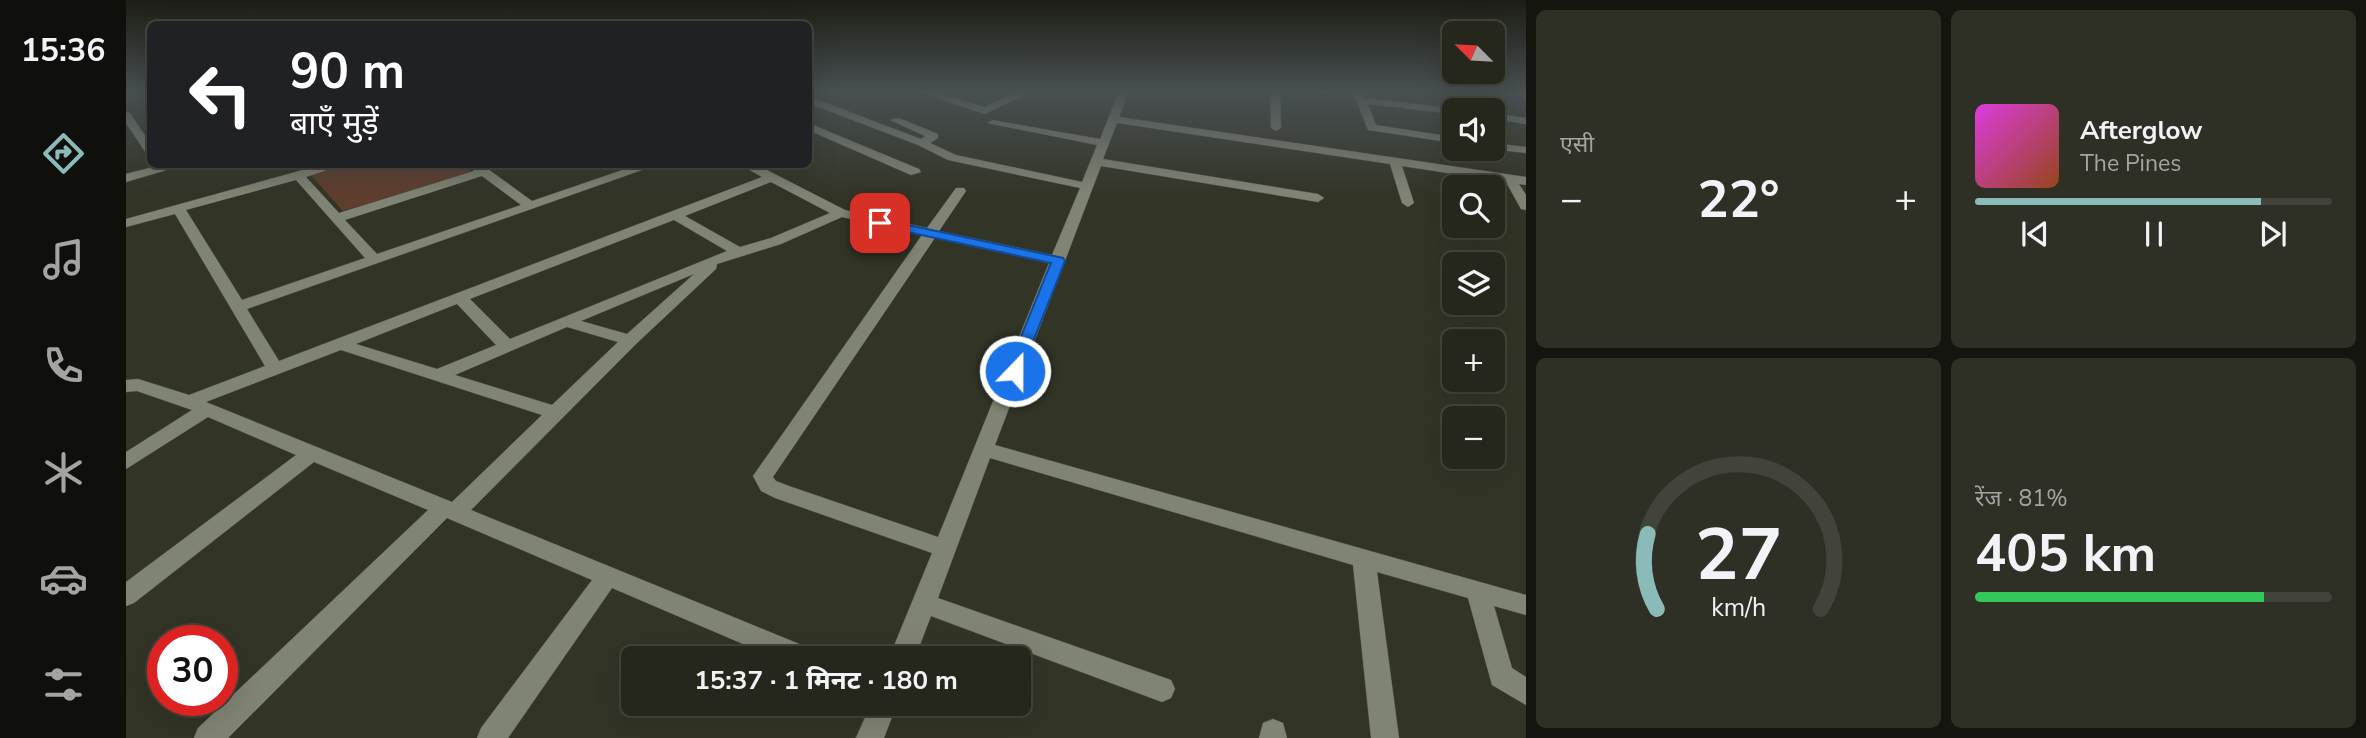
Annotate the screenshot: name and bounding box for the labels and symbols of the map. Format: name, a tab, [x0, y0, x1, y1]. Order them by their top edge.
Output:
north arrow	[1442, 21, 1505, 84]
pin	[850, 193, 910, 253]
position arrow	[978, 334, 1052, 408]
speed limit sign: 30	[147, 625, 238, 716]

